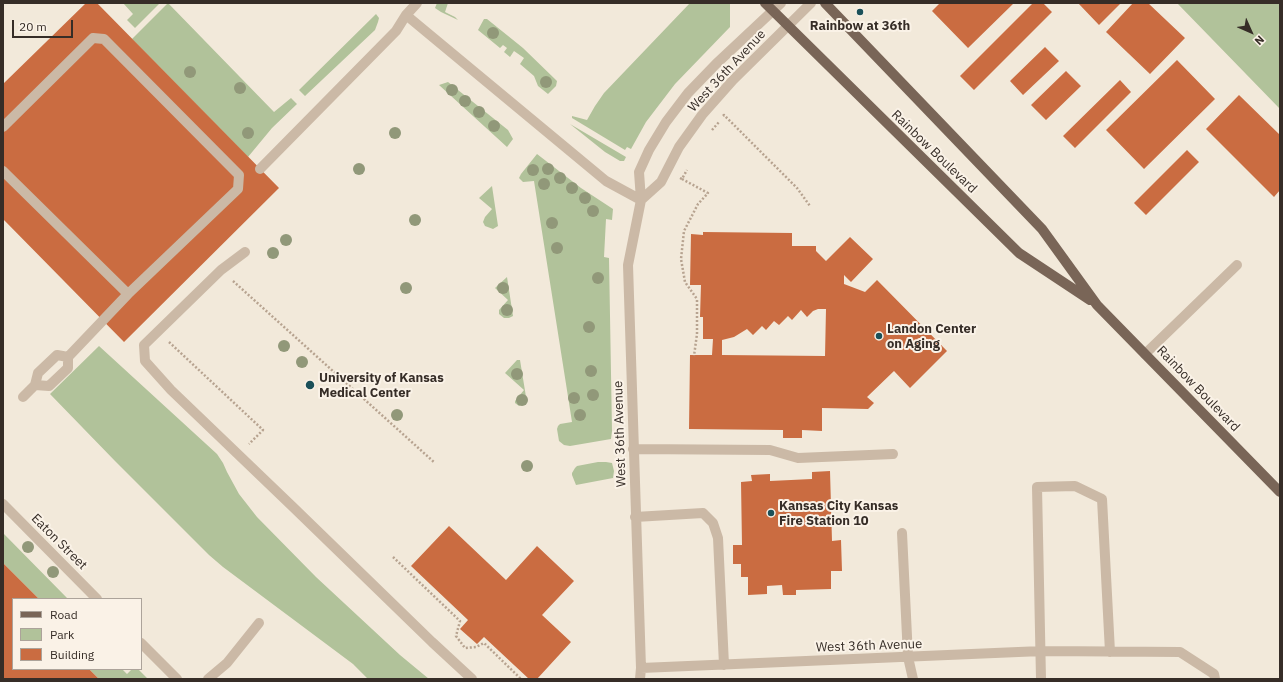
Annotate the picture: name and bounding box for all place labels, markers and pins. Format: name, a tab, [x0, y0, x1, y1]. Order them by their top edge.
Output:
marker: Rainbow at 36th	[855, 7, 865, 17]
place label: Rainbow at 36th	[810, 18, 910, 34]
place label: Landon Center on Aging	[887, 321, 976, 352]
marker: Landon Center on Aging	[874, 331, 884, 341]
place label: University of Kansas Medical Center	[319, 370, 444, 401]
marker: University of Kansas Medical Center	[304, 379, 316, 391]
place label: Kansas City Kansas Fire Station 10	[779, 498, 898, 529]
marker: Kansas City Kansas Fire Station 10	[766, 508, 776, 518]

